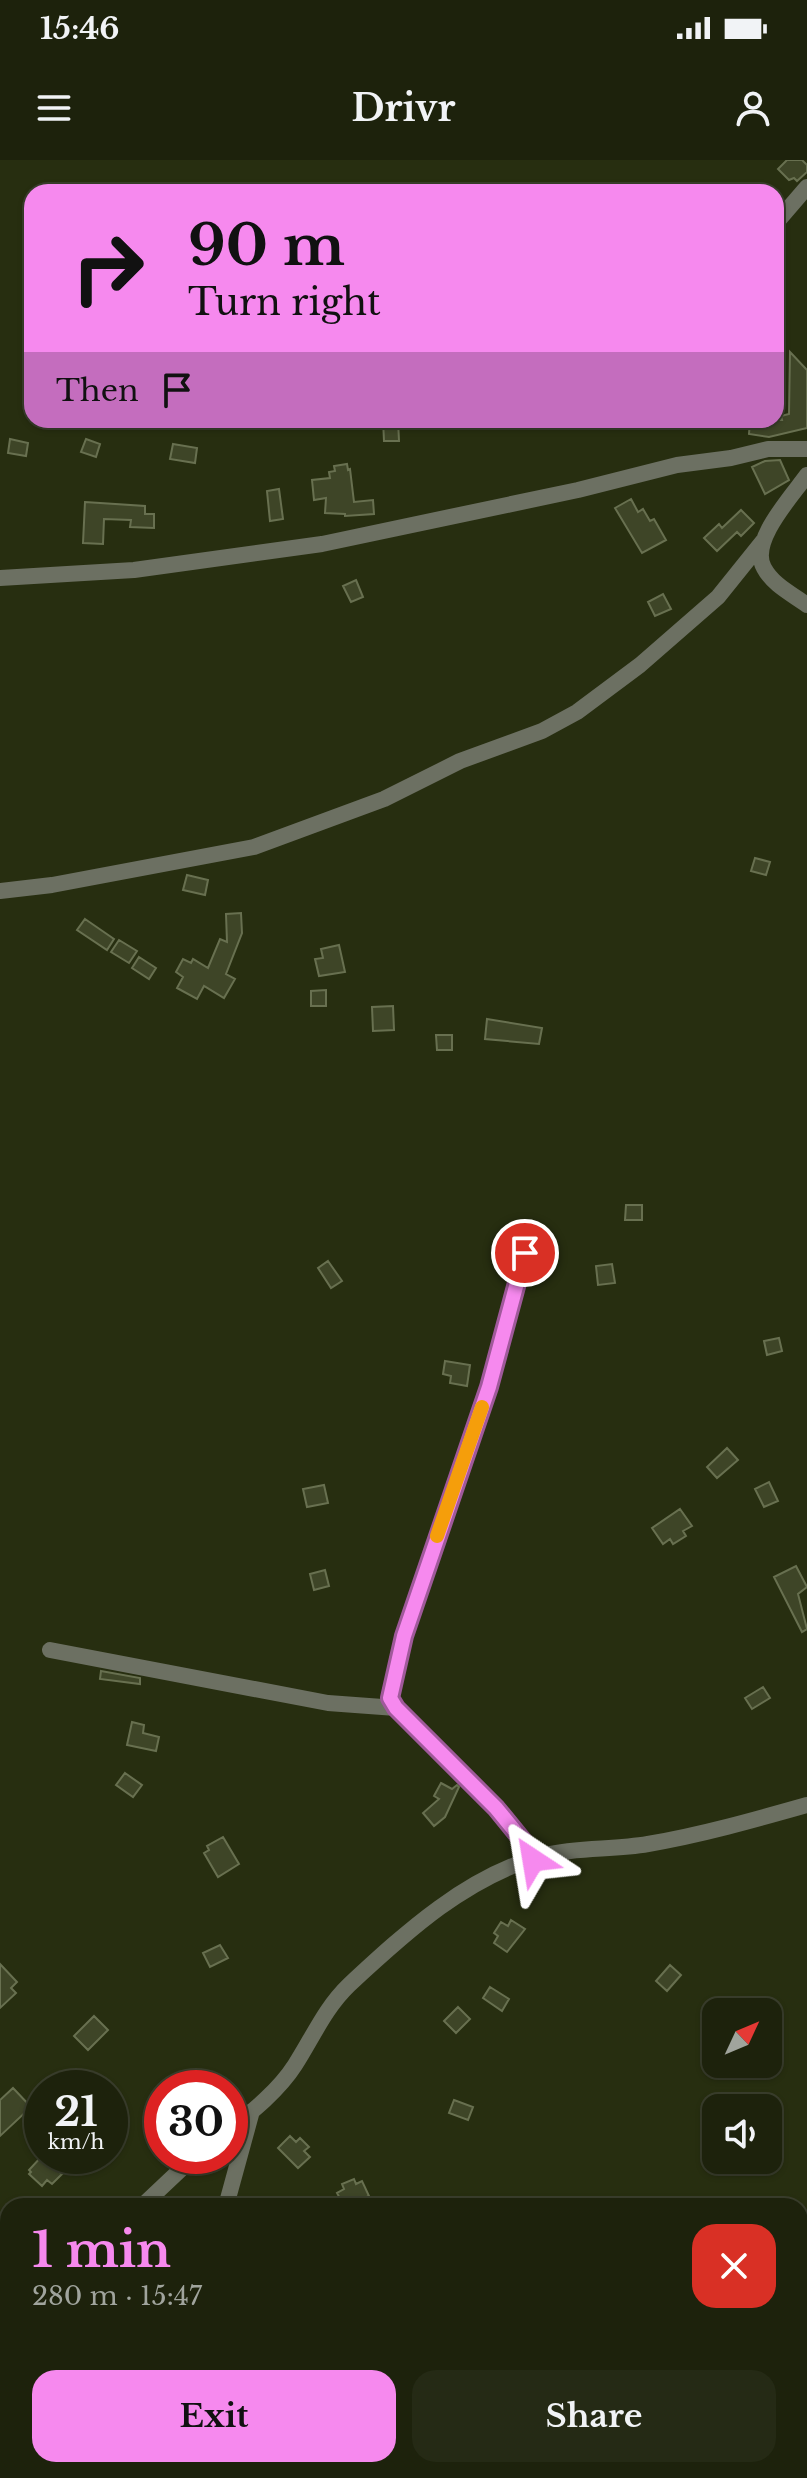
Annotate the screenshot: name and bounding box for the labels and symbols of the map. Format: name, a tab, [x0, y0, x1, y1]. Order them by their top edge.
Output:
pin	[491, 1219, 559, 1287]
position arrow	[491, 1818, 575, 1902]
north arrow	[702, 1998, 782, 2078]
speed limit sign: 30	[144, 2070, 248, 2174]

